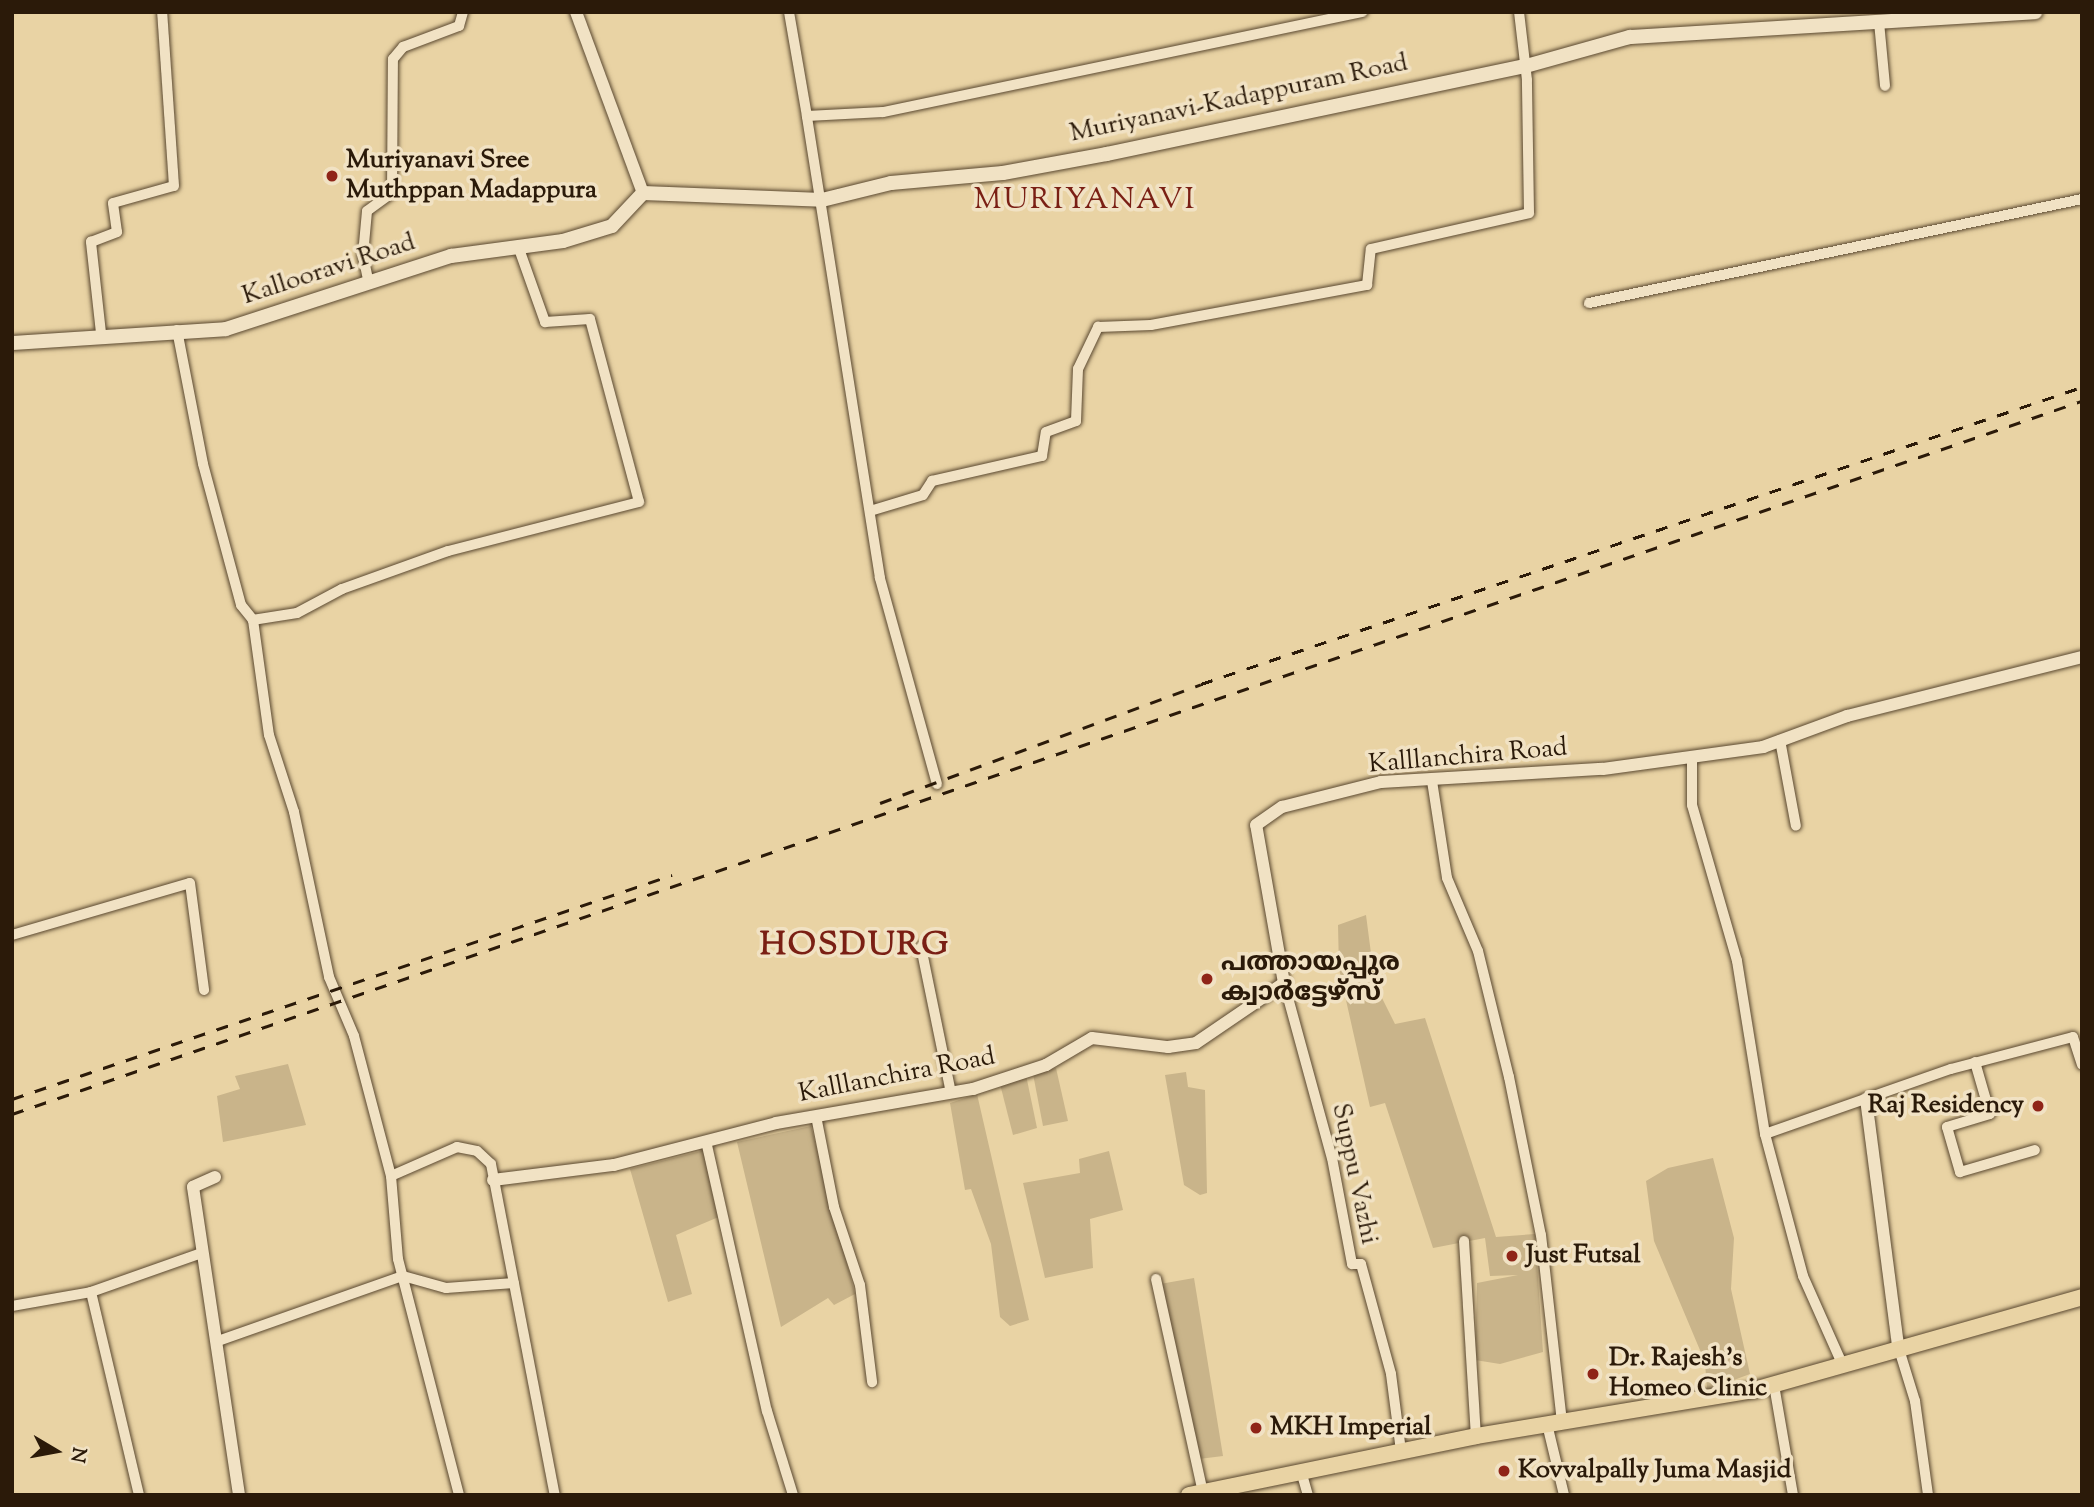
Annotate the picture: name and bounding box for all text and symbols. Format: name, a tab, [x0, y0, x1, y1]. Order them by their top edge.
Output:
street label: Muriyanavi-Kadappuram Road	[1067, 48, 1411, 150]
place label: Muriyanavi Sree Muthppan Madappura	[346, 145, 597, 206]
marker: Muriyanavi Sree Muthppan Madappura	[324, 168, 340, 184]
district label: MURIYANAVI	[975, 183, 1195, 219]
street label: Kallooravi Road	[239, 227, 419, 313]
street label: Kalllanchira Road	[1367, 733, 1569, 781]
district label: HOSDURG	[761, 927, 949, 967]
place label: പത്തായപ്പുര ക്വാർട്ടേഴ്സ്	[1221, 948, 1400, 1010]
marker: പത്തായപ്പുര ക്വാർട്ടേഴ്സ്	[1199, 971, 1215, 987]
street label: Kalllanchira Road	[796, 1042, 998, 1110]
place label: Raj Residency	[1868, 1090, 2024, 1122]
marker: Raj Residency	[2030, 1098, 2046, 1114]
street label: Suppu Vazhi	[1324, 1101, 1384, 1247]
place label: Just Futsal	[1526, 1240, 1641, 1272]
marker: Just Futsal	[1504, 1248, 1520, 1264]
place label: Dr. Rajesh's Homeo Clinic	[1609, 1343, 1767, 1404]
marker: Dr. Rajesh's Homeo Clinic	[1583, 1364, 1603, 1384]
place label: MKH Imperial	[1270, 1412, 1432, 1444]
north arrow	[21, 1416, 91, 1486]
marker: MKH Imperial	[1248, 1420, 1264, 1436]
text: N	[63, 1445, 92, 1465]
place label: Kovvalpally Juma Masjid	[1518, 1455, 1791, 1487]
marker: Kovvalpally Juma Masjid	[1496, 1463, 1512, 1479]

